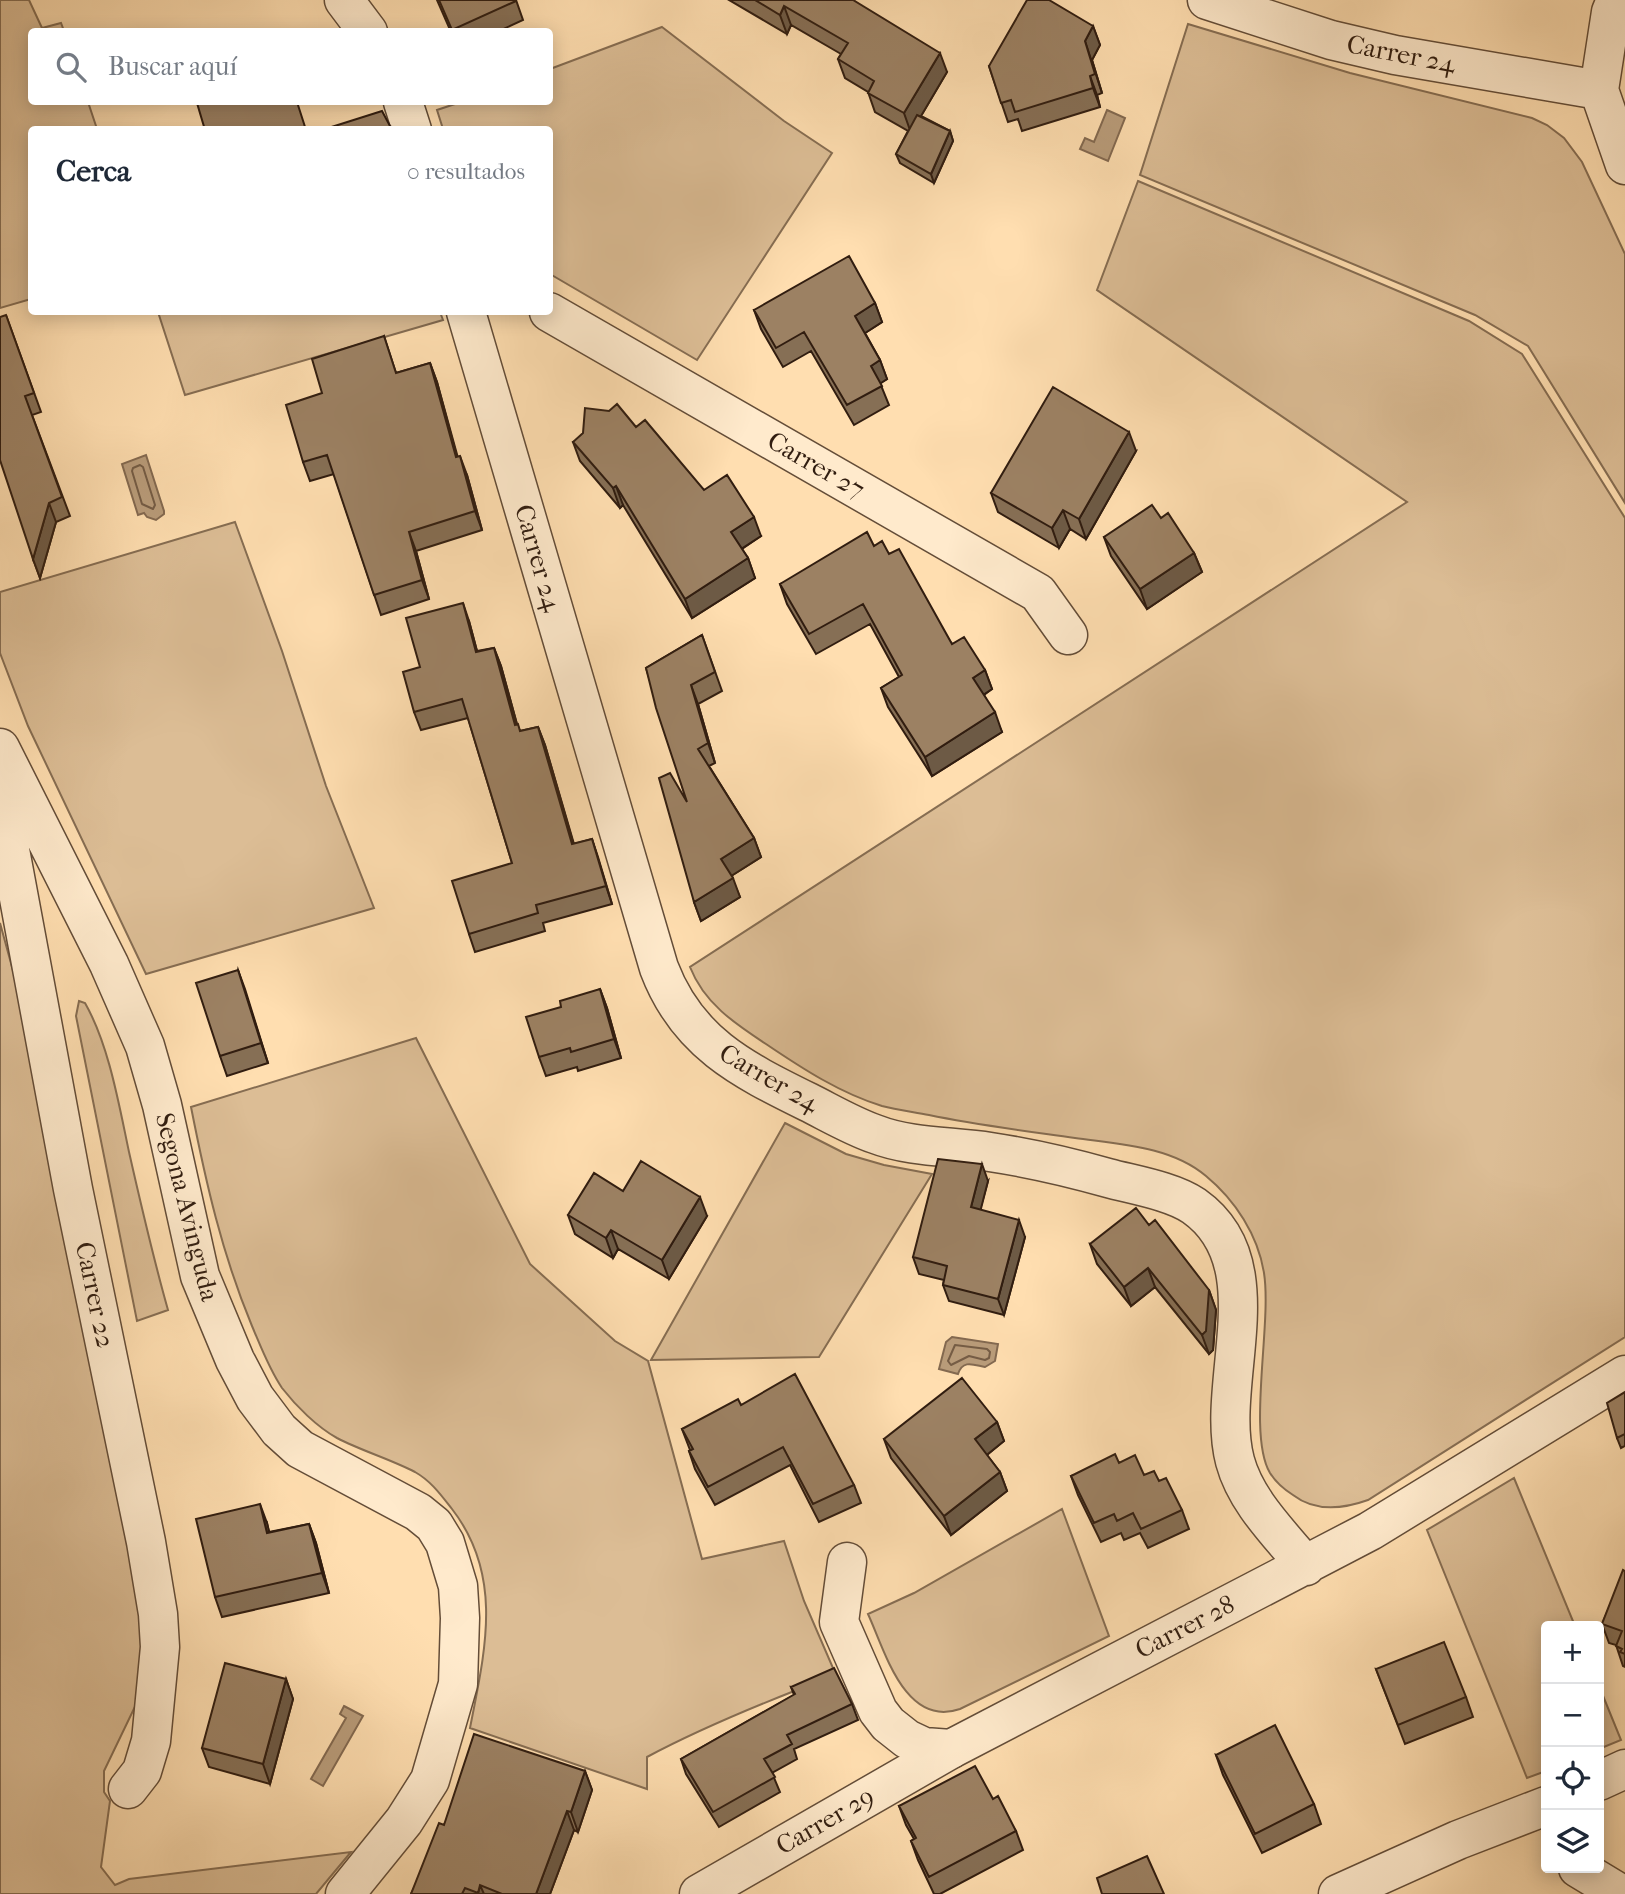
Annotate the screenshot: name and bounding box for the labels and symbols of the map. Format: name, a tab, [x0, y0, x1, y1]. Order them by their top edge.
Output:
street label: Carrer 24	[1344, 28, 1458, 80]
street label: Carrer 27	[762, 425, 870, 505]
street label: Carrer 24	[508, 501, 568, 616]
street label: Carrer 24	[714, 1037, 825, 1119]
street label: Segona Avinguda	[149, 1110, 226, 1305]
street label: Carrer 22	[69, 1239, 121, 1351]
street label: Carrer 28	[1130, 1589, 1240, 1665]
street label: Carrer 29	[770, 1781, 880, 1861]

